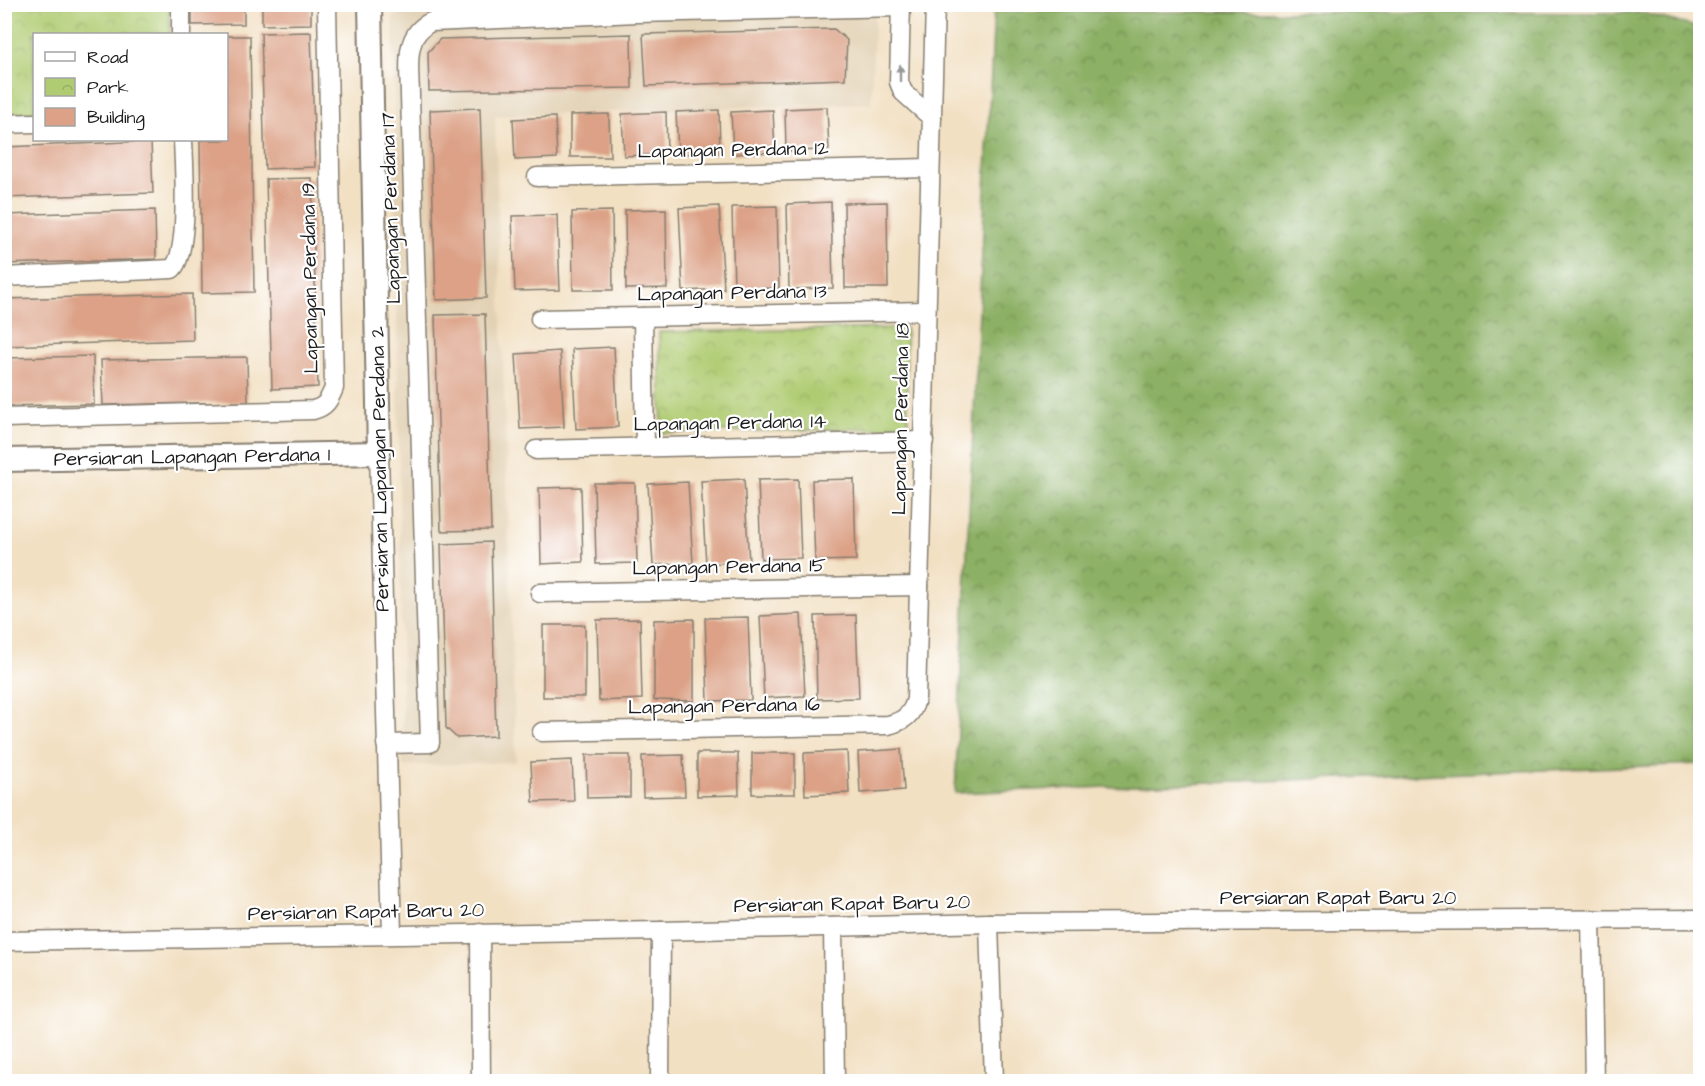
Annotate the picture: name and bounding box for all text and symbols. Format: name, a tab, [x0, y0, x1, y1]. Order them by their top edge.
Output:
legend	[33, 33, 228, 141]
text: Road	[87, 45, 128, 70]
one-way arrow	[895, 64, 904, 83]
text: Park	[87, 75, 129, 100]
text: Building	[87, 105, 145, 131]
street label: Lapangan Perdana 17	[374, 112, 409, 304]
street label: Lapangan Perdana 12	[637, 134, 829, 167]
street label: Lapangan Perdana 19	[294, 182, 327, 374]
street label: Lapangan Perdana 13	[637, 277, 827, 310]
street label: Lapangan Perdana 18	[885, 322, 918, 516]
street label: Persiaran Lapangan Perdana 2	[364, 325, 397, 612]
street label: Lapangan Perdana 14	[633, 407, 827, 440]
street label: Persiaran Lapangan Perdana 1	[53, 441, 331, 474]
street label: Lapangan Perdana 15	[632, 551, 826, 584]
street label: Lapangan Perdana 16	[628, 690, 821, 723]
street label: Persiaran Rapat Baru 20	[1220, 884, 1457, 912]
street label: Persiaran Rapat Baru 20	[733, 888, 971, 920]
street label: Persiaran Rapat Baru 20	[247, 896, 485, 928]

